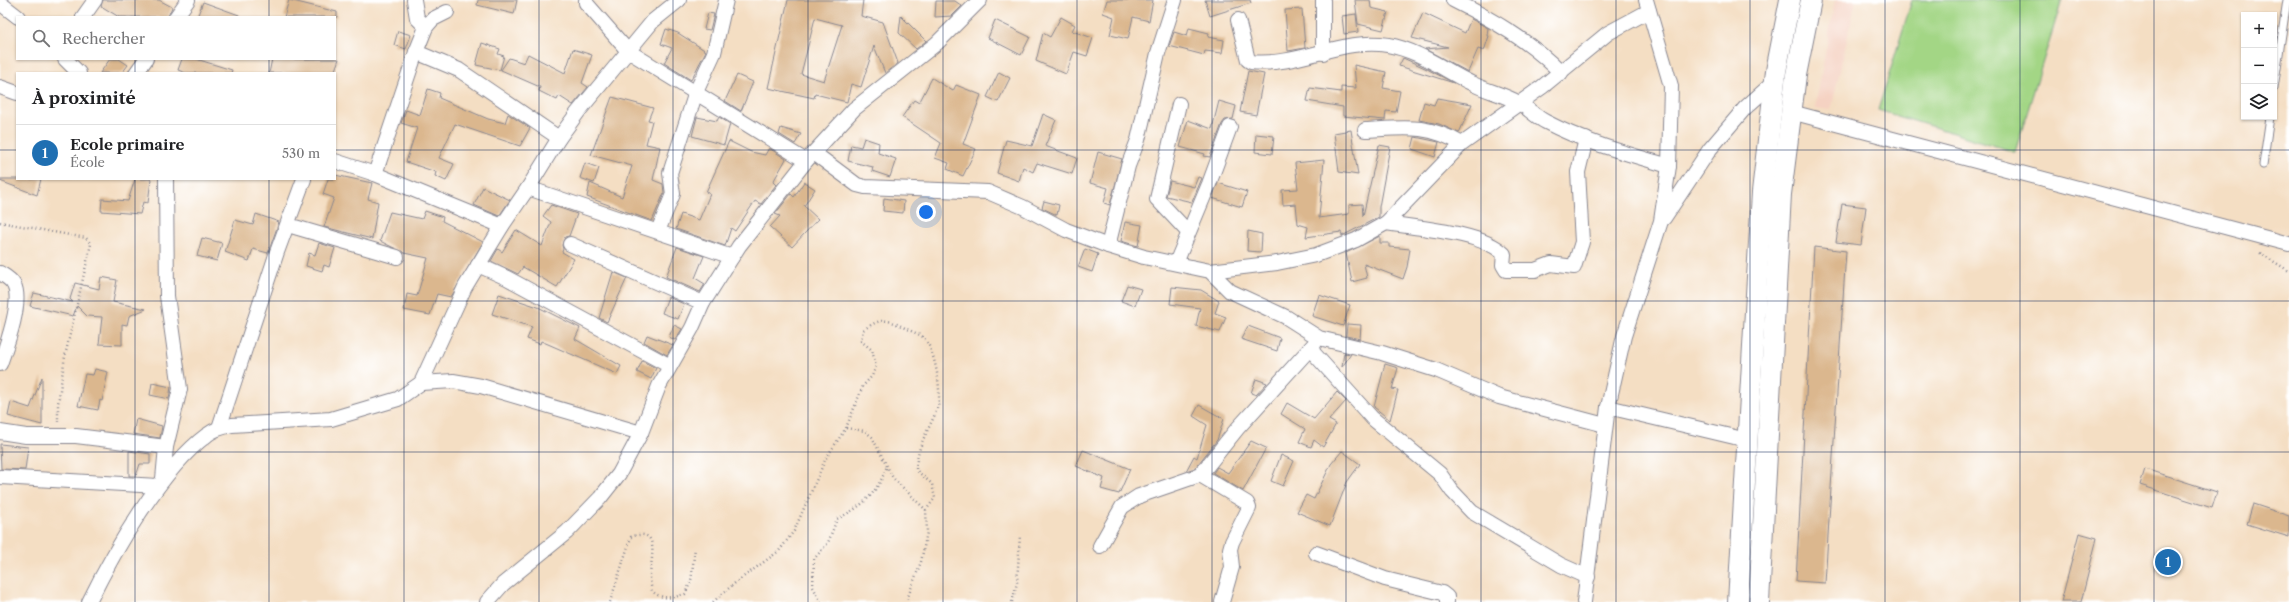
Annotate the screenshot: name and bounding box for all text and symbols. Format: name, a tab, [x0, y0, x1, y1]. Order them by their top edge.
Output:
map controls	[2241, 12, 2277, 120]
button: +	[2241, 12, 2277, 48]
search box	[16, 16, 336, 60]
icon: search	[30, 27, 52, 49]
text: Rechercher	[62, 29, 145, 48]
button: −	[2241, 48, 2277, 84]
button: layers	[2241, 84, 2277, 120]
text: À proximité	[32, 88, 136, 108]
text: Ecole primaire	[70, 135, 185, 154]
text: 1	[42, 145, 48, 161]
text: 530 m	[282, 145, 320, 161]
text: École	[70, 154, 105, 170]
your location	[916, 202, 936, 222]
pin: 1	[2155, 547, 2181, 577]

